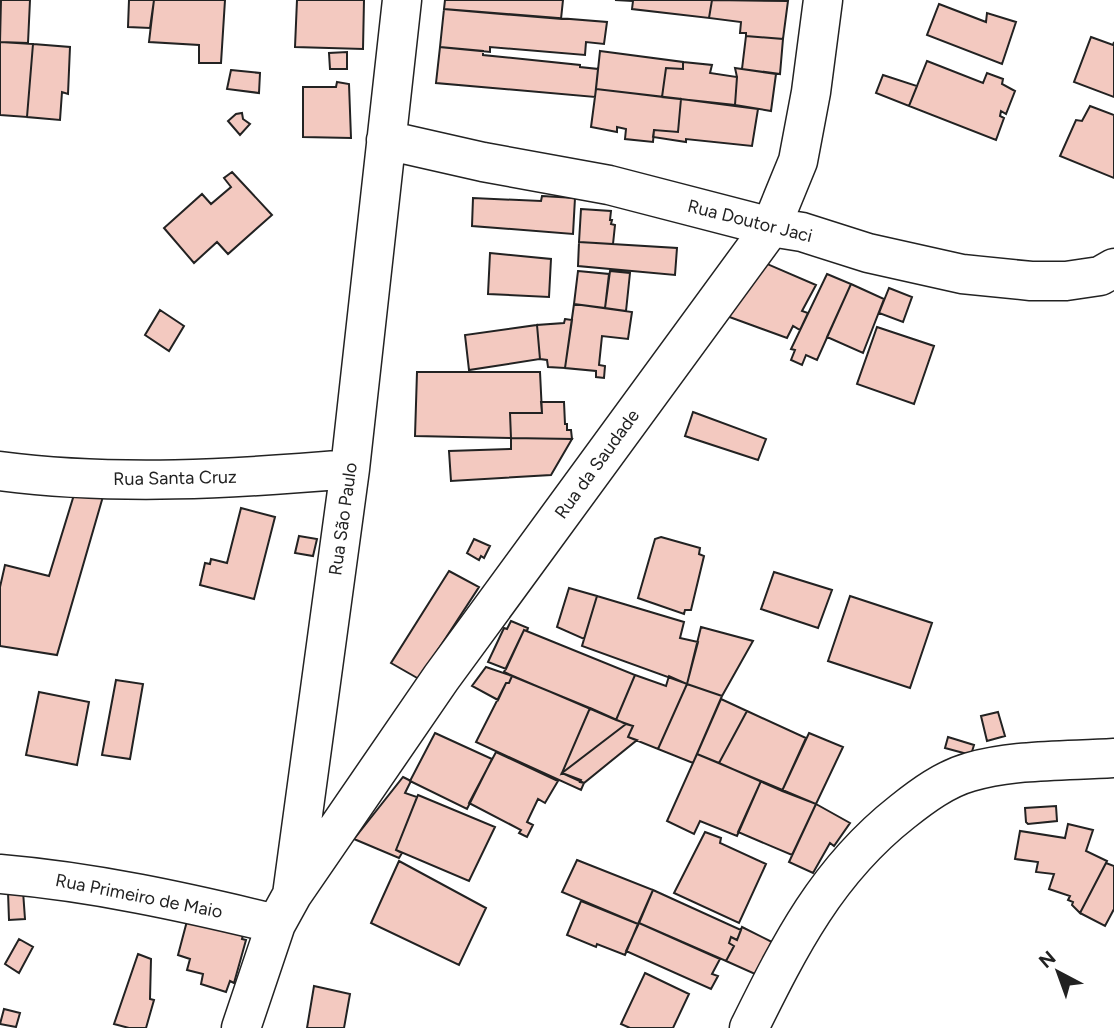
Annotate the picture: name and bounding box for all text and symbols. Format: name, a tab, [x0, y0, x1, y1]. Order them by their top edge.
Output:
street label: Rua Doutor Jaci	[685, 195, 815, 247]
street label: Rua da Saudade	[550, 405, 644, 523]
street label: Rua São Paulo	[324, 461, 362, 577]
street label: Rua Santa Cruz	[113, 466, 237, 490]
street label: Rua Primeiro de Maio	[54, 869, 224, 923]
north arrow	[1023, 937, 1093, 1007]
text: N	[1034, 946, 1060, 973]

